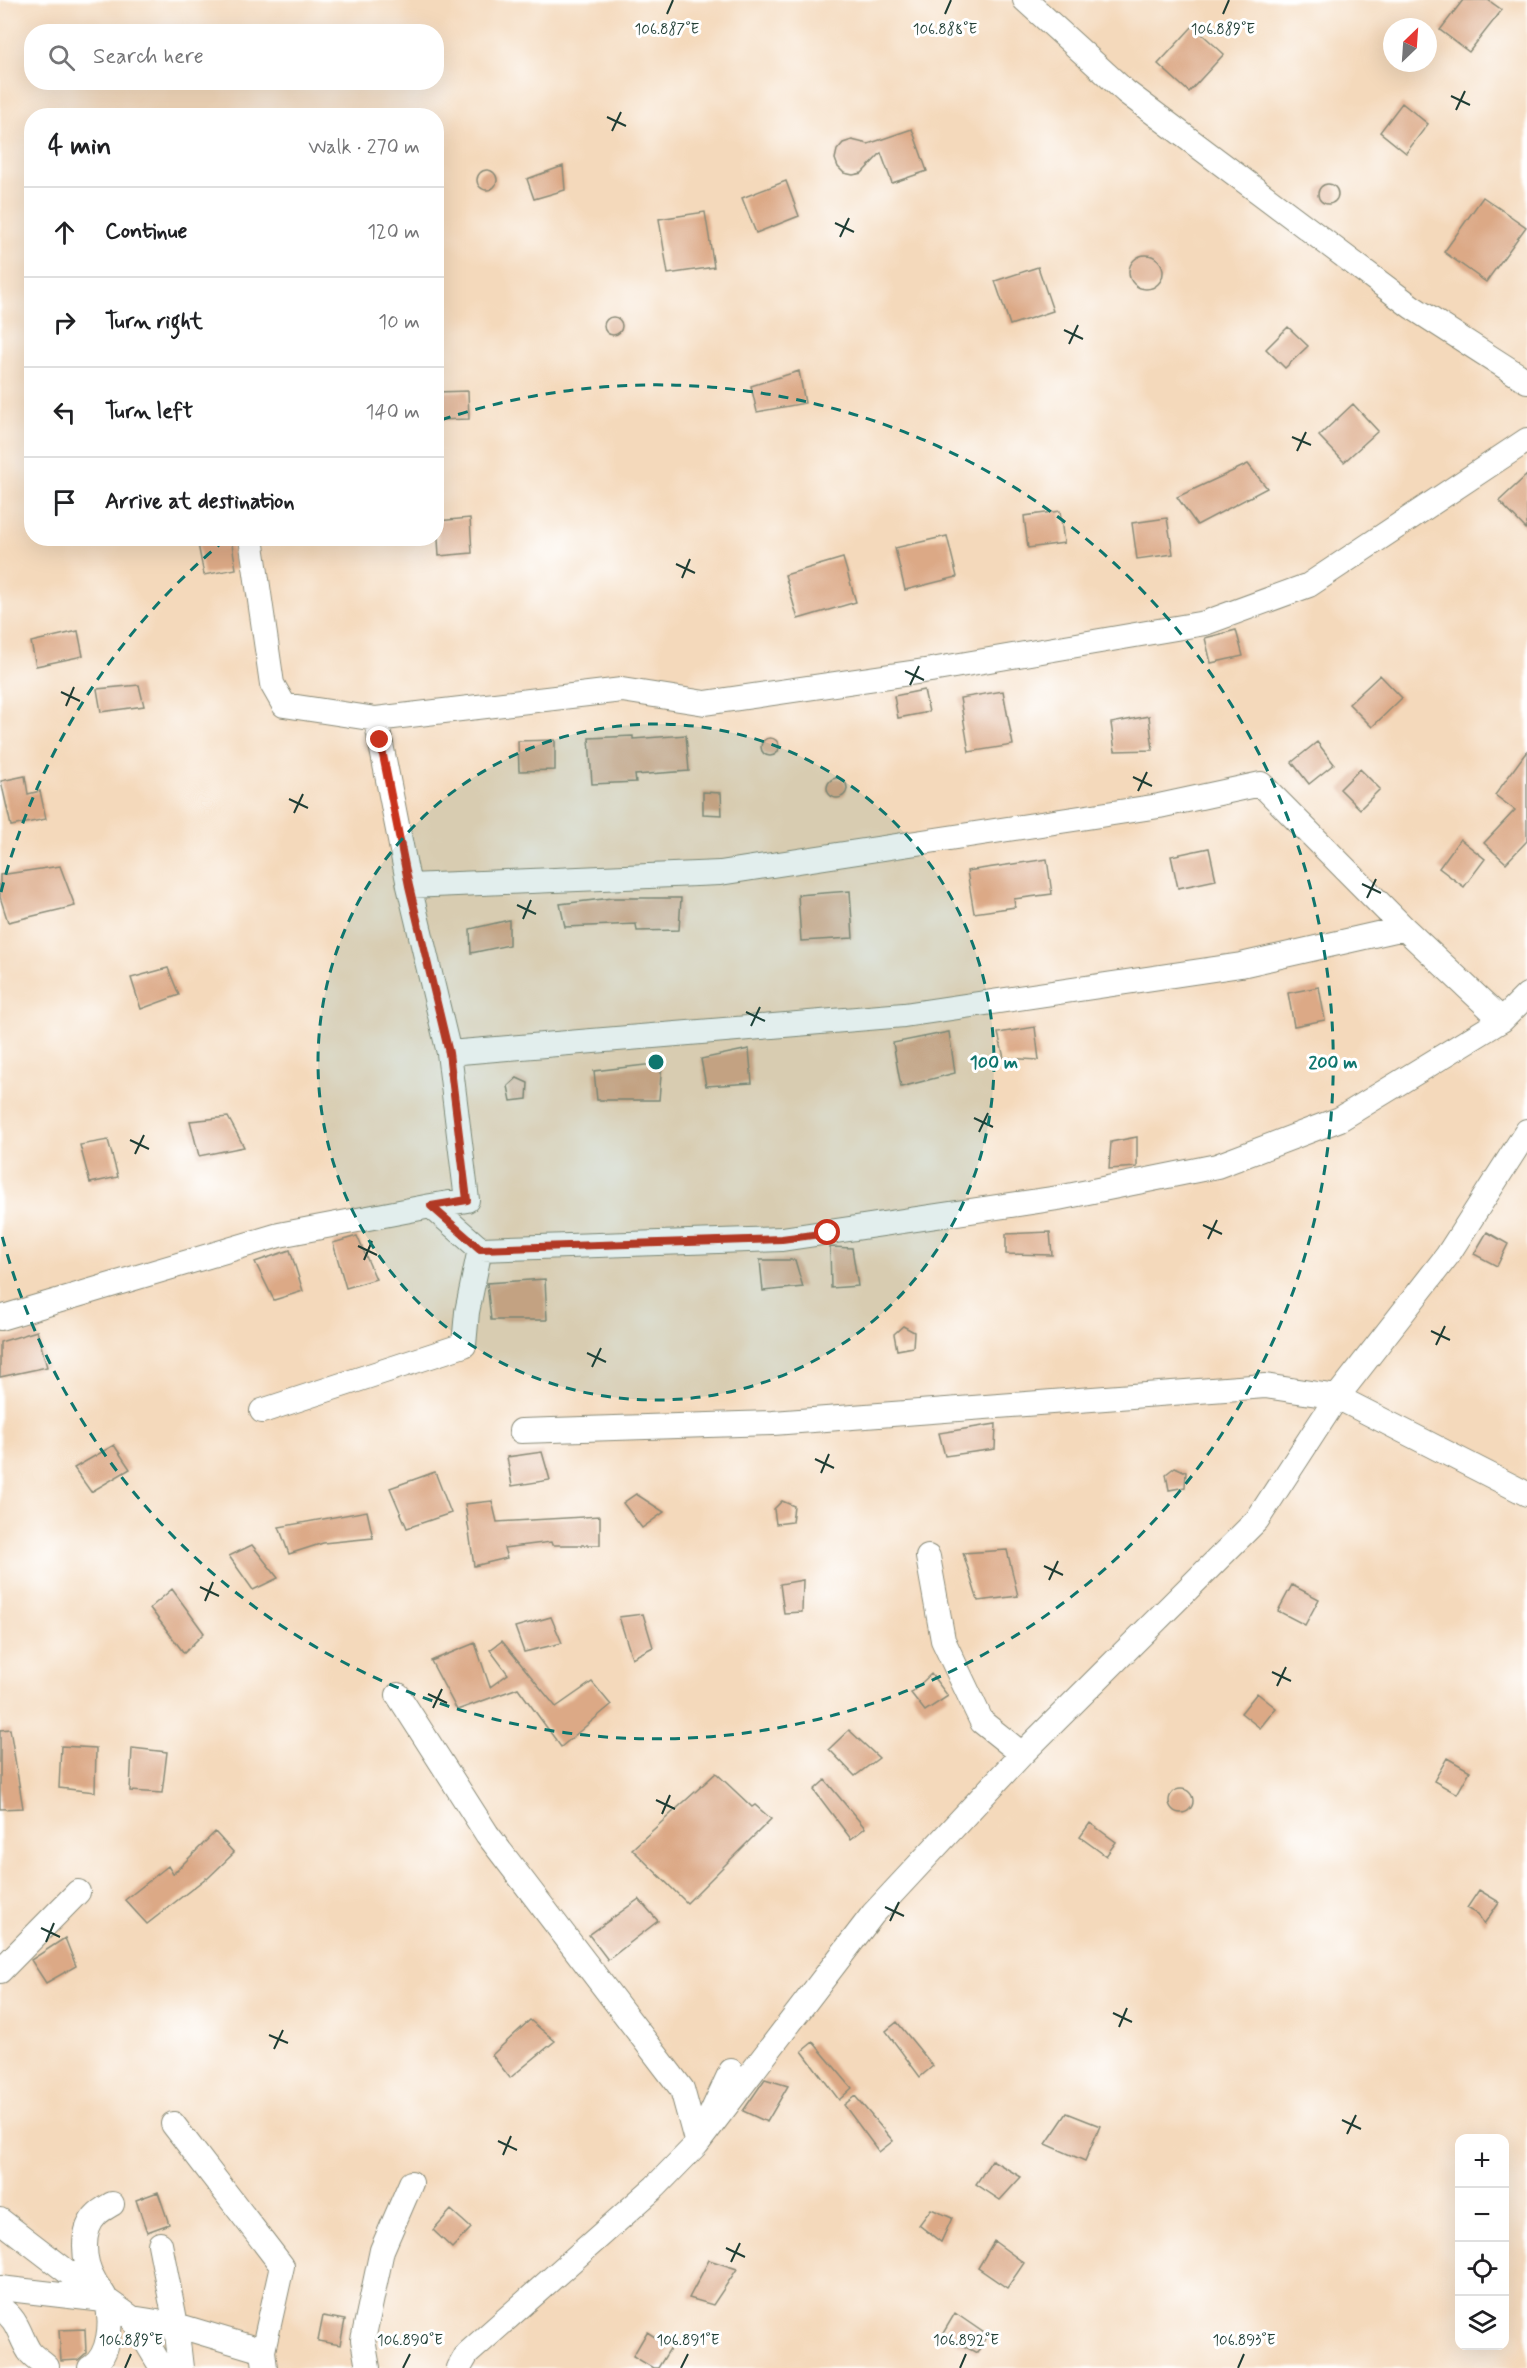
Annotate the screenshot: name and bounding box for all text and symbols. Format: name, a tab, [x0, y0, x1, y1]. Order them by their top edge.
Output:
north arrow	[1383, 18, 1437, 72]
text: 106.887°E	[635, 20, 700, 40]
text: 106.888°E	[913, 20, 977, 40]
text: 106.889°E	[1191, 20, 1255, 40]
search box	[24, 24, 444, 90]
icon: search	[45, 41, 78, 74]
text: Search here	[93, 43, 204, 71]
text: 4 min	[48, 130, 111, 164]
text: Walk · 270 m	[308, 134, 420, 161]
icon: ahead	[48, 216, 81, 249]
text: Continue	[105, 218, 187, 246]
text: 120 m	[367, 219, 420, 246]
icon: right	[48, 306, 81, 339]
text: Turn right	[105, 308, 203, 336]
text: 10 m	[378, 309, 420, 336]
icon: left	[48, 396, 81, 429]
text: Turn left	[105, 398, 193, 426]
text: 140 m	[366, 399, 420, 426]
icon: arrive	[48, 486, 81, 519]
text: Arrive at destination	[105, 488, 295, 516]
route end	[366, 726, 392, 752]
text: 100 m	[970, 1051, 1018, 1075]
text: 200 m	[1308, 1051, 1358, 1075]
centre of rings	[646, 1052, 666, 1072]
route start	[814, 1219, 840, 1245]
map controls	[1455, 2134, 1509, 2350]
button: +	[1455, 2134, 1509, 2188]
button: −	[1455, 2188, 1509, 2242]
button: locate	[1455, 2242, 1509, 2296]
button: layers	[1455, 2296, 1509, 2350]
text: 106.889°E	[99, 2331, 163, 2351]
text: 106.890°E	[377, 2331, 443, 2351]
text: 106.891°E	[657, 2331, 720, 2351]
text: 106.892°E	[933, 2331, 999, 2351]
text: 106.893°E	[1212, 2331, 1276, 2351]

